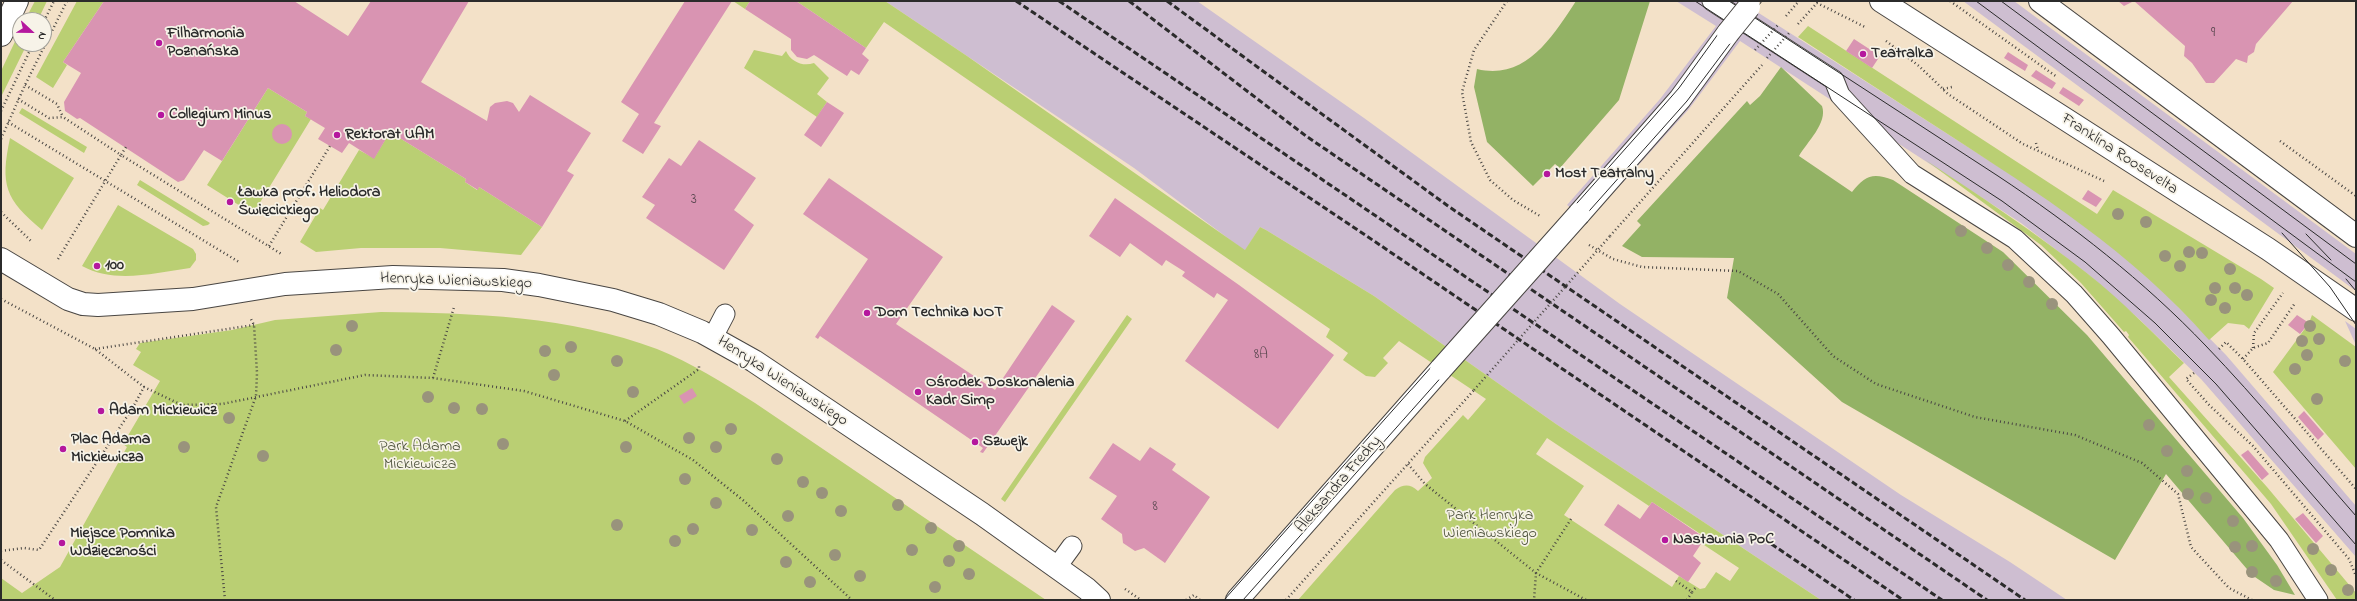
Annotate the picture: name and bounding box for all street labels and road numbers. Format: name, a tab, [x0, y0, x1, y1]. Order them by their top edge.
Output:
street label: Franklina Roosevelta	[2057, 110, 2181, 200]
street label: Henryka Wieniawskiego	[380, 270, 532, 294]
street label: Henryka Wieniawskiego	[713, 333, 851, 431]
street label: Aleksandra Fredry	[1292, 433, 1386, 537]

